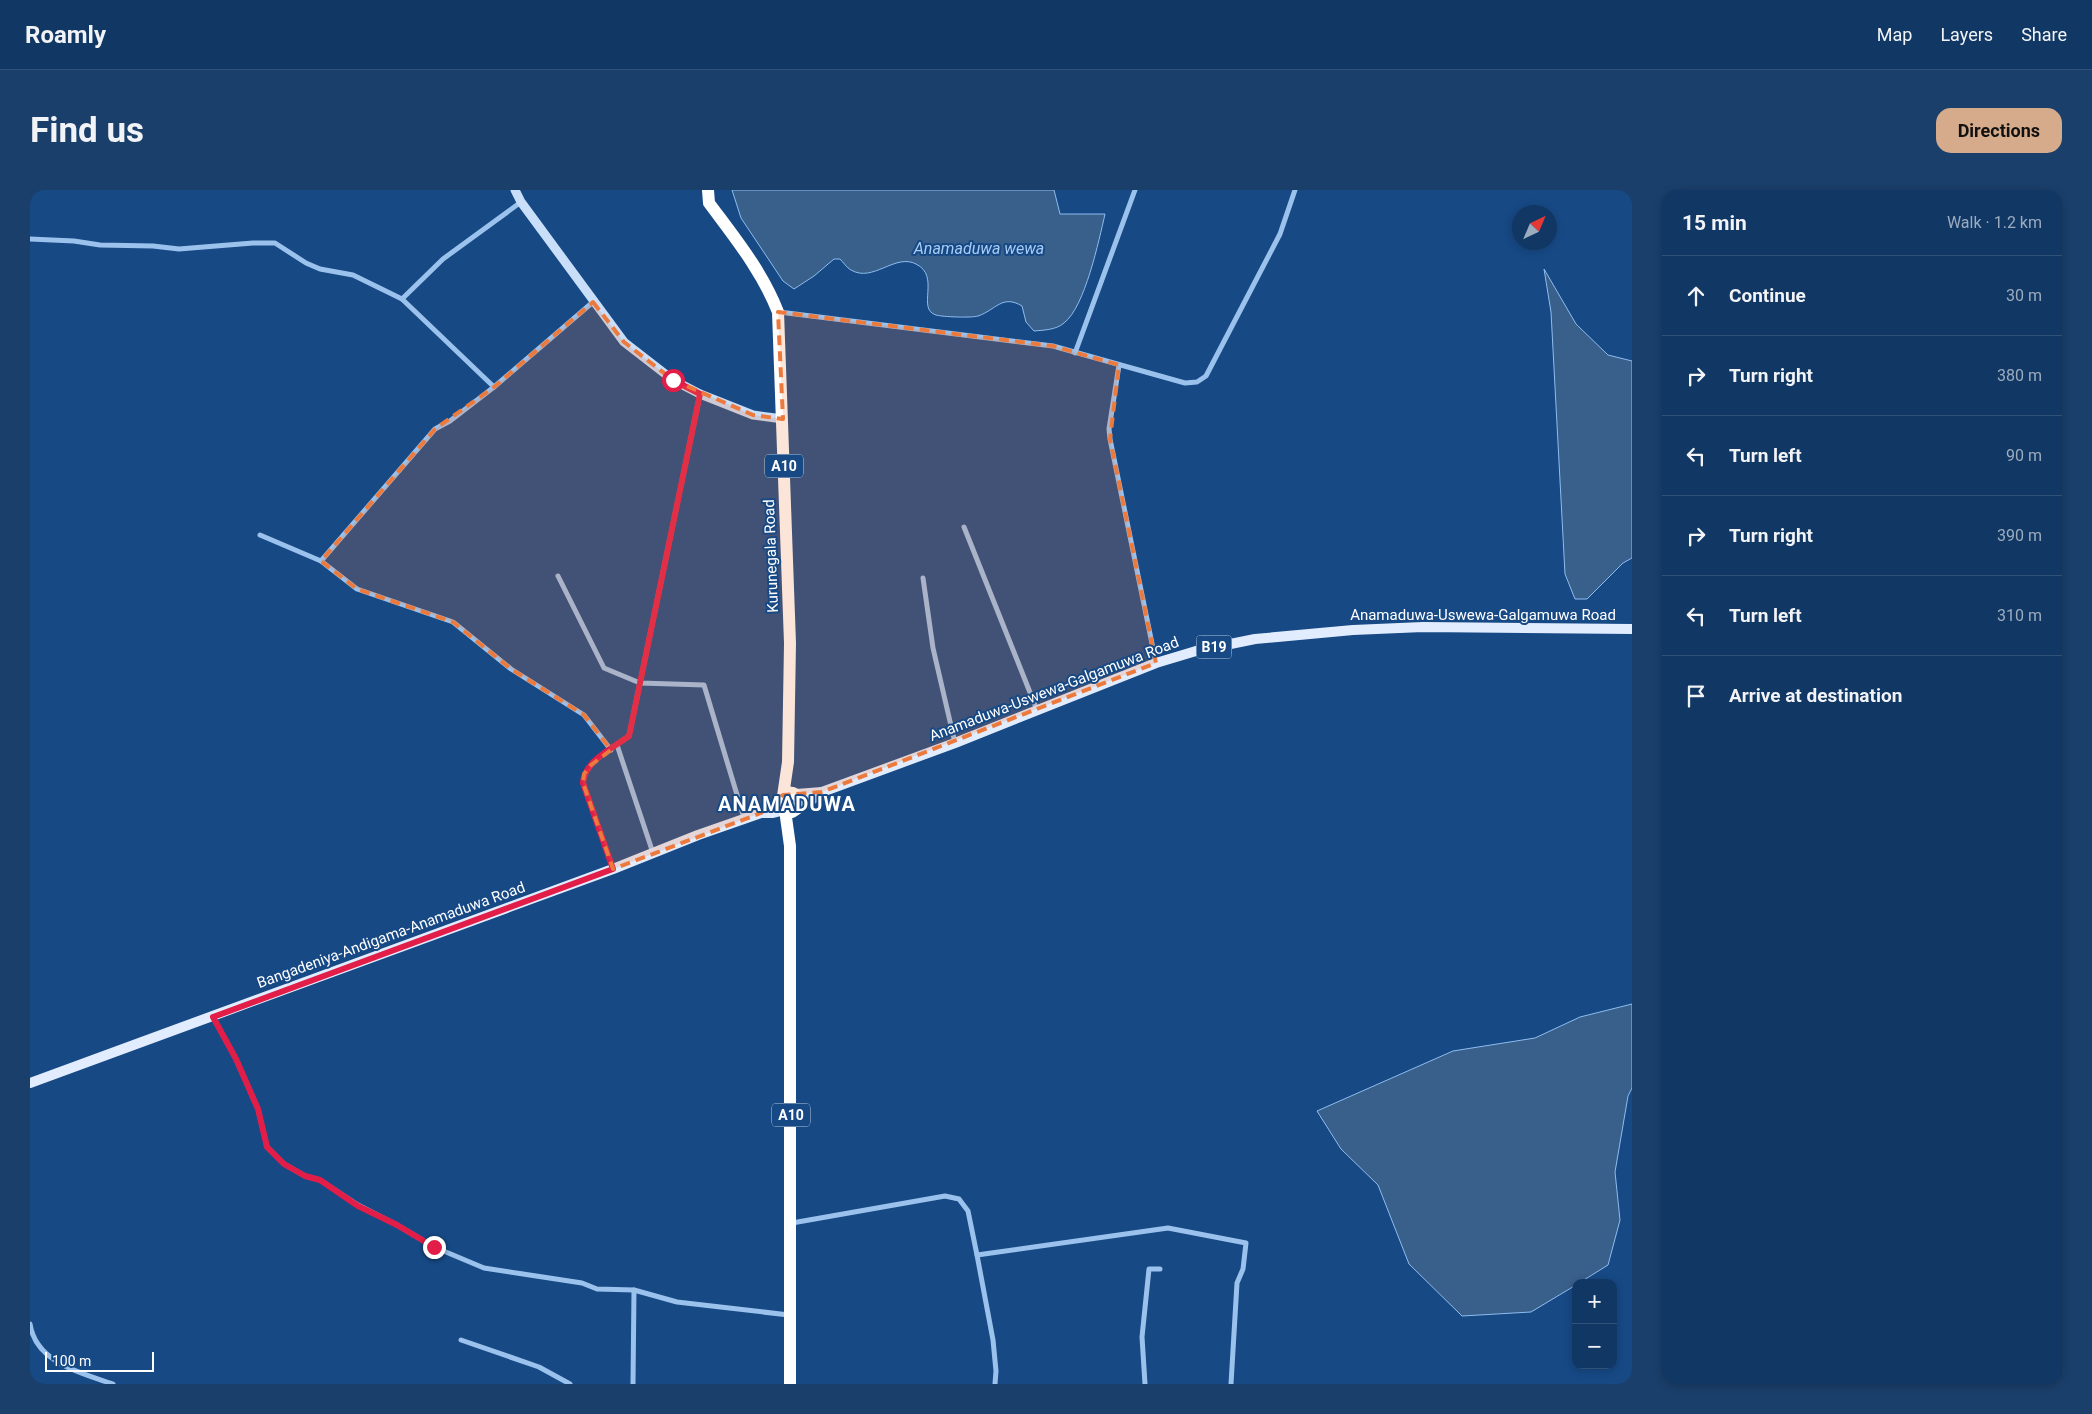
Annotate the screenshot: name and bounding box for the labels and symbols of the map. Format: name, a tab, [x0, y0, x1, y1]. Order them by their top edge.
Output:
north arrow	[1512, 205, 1557, 250]
water label: Anamaduwa wewa	[913, 239, 1044, 258]
route start	[662, 369, 685, 392]
road number: A10	[765, 454, 803, 478]
street label: Kurunegala Road	[760, 499, 782, 613]
street label: Anamaduwa-Uswewa-Galgamuwa Road	[1350, 606, 1616, 624]
street label: Anamaduwa-Uswewa-Galgamuwa Road	[927, 633, 1181, 745]
road number: B19	[1196, 636, 1232, 658]
district label: ANAMADUWA	[718, 792, 856, 816]
street label: Bangadeniya-Andigama-Anamaduwa Road	[254, 878, 528, 992]
road number: A10	[772, 1104, 810, 1126]
route end	[423, 1236, 446, 1259]
scale bar	[45, 1349, 154, 1372]

